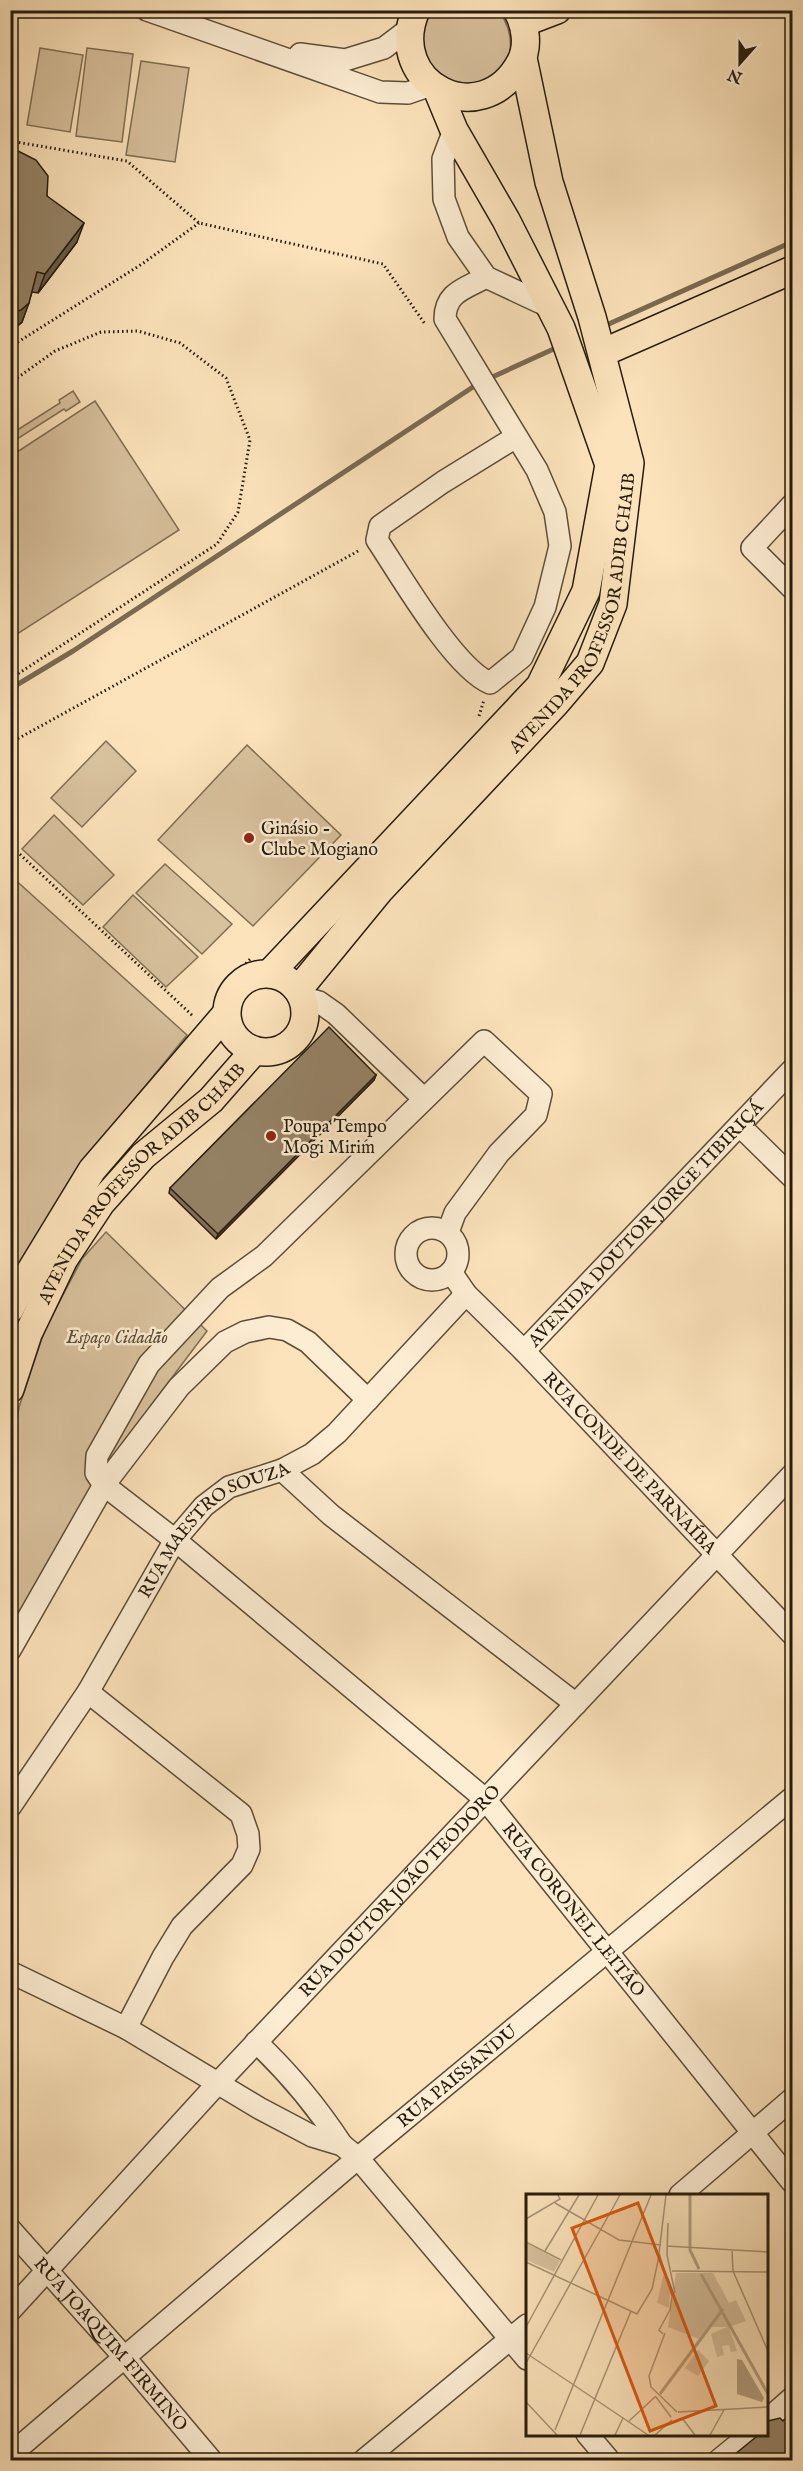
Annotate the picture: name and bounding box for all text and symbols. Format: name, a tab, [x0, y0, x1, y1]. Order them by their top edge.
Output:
north arrow	[710, 33, 770, 93]
text: N	[725, 63, 746, 87]
street label: AVENIDA PROFESSOR ADIB CHAIB	[504, 471, 642, 759]
place label: Ginásio - Clube Mogiano	[261, 818, 378, 862]
marker: Ginásio - Clube Mogiano	[242, 831, 256, 845]
street label: AVENIDA PROFESSOR ADIB CHAIB	[34, 1059, 251, 1309]
street label: AVENIDA DOUTOR JORGE TIBIRIÇÁ	[523, 1095, 770, 1353]
place label: Poupa Tempo Mogi Mirim	[283, 1116, 387, 1160]
marker: Poupa Tempo Mogi Mirim	[264, 1129, 278, 1143]
park label: Espaço Cidadão	[65, 1327, 168, 1350]
street label: RUA CONDE DE PARNAÍBA	[537, 1368, 721, 1561]
street label: RUA MAESTRO SOUZA	[134, 1457, 295, 1603]
street label: RUA DOUTOR JOÃO TEODORO	[295, 1781, 506, 2003]
street label: RUA CORONEL LEITÃO	[496, 1819, 649, 2002]
street label: RUA PAISSANDU	[393, 2020, 523, 2134]
inset map	[526, 2194, 767, 2435]
street label: RUA JOAQUIM FIRMINO	[28, 2253, 192, 2437]

